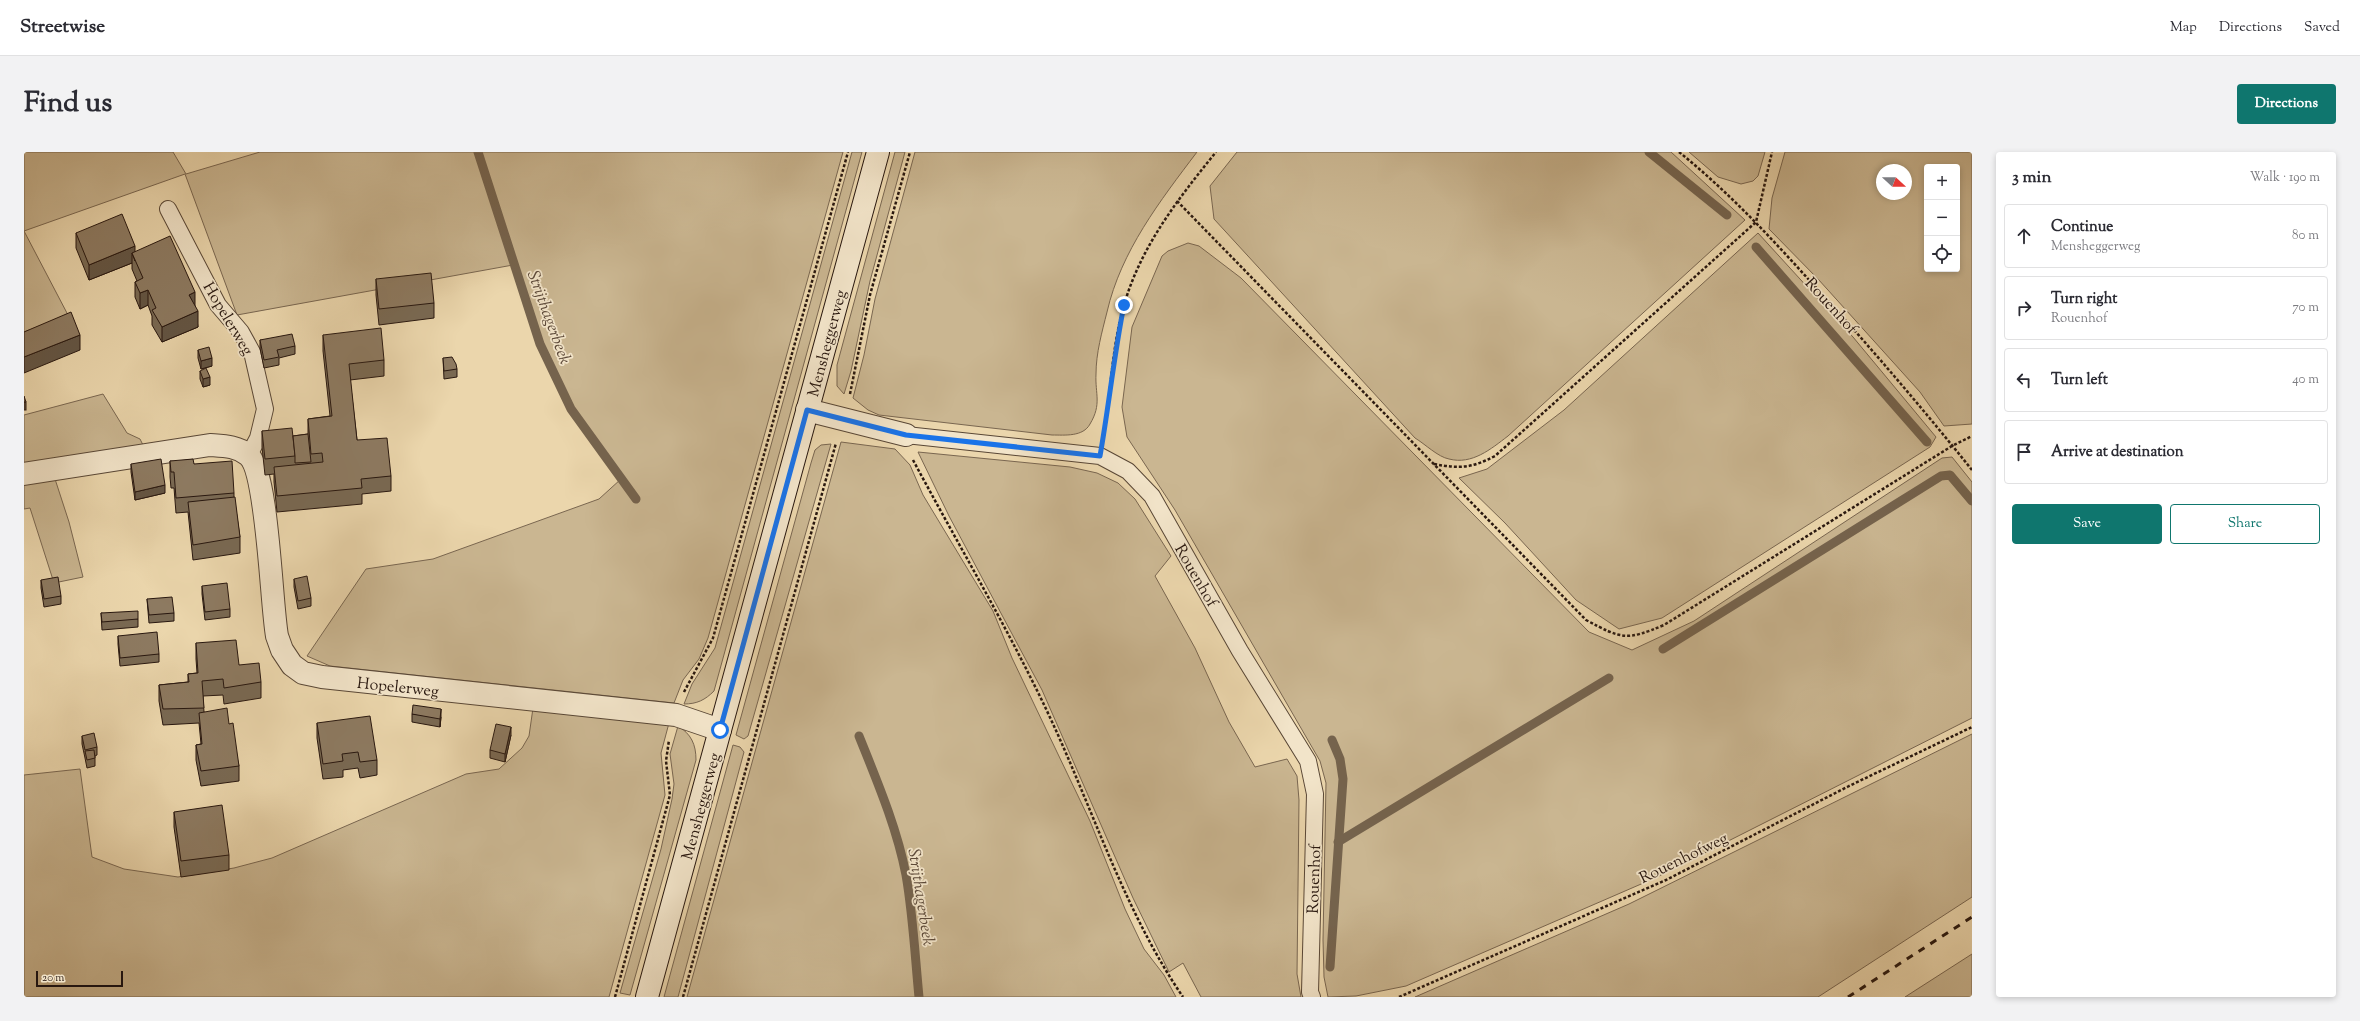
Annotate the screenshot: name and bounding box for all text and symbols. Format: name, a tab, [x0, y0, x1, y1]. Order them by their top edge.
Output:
text: Streetwise	[20, 14, 105, 41]
text: Map	[2170, 18, 2197, 38]
text: Directions	[2219, 18, 2282, 38]
text: Saved	[2304, 18, 2340, 38]
text: Find us	[24, 84, 112, 124]
button: Directions	[2237, 84, 2336, 124]
north arrow	[1876, 164, 1912, 200]
map controls	[1924, 164, 1960, 272]
button: +	[1924, 164, 1960, 200]
text: 3 min	[2012, 166, 2051, 190]
text: Walk · 190 m	[2250, 169, 2320, 187]
button: −	[1924, 200, 1960, 236]
text: Continue	[2051, 217, 2113, 238]
icon: ahead	[2013, 225, 2035, 247]
text: 80 m	[2292, 227, 2319, 245]
button: locate	[1924, 236, 1960, 272]
text: Mensheggerweg	[2051, 238, 2140, 256]
water label: Strijthagerbeek	[520, 268, 576, 368]
street label: Rouenhof	[1798, 273, 1863, 341]
street label: Hopelerweg	[196, 278, 258, 361]
street label: Mensheggerweg	[803, 287, 854, 400]
text: Turn right	[2051, 289, 2117, 310]
route end	[1115, 296, 1133, 314]
icon: right	[2013, 297, 2035, 319]
text: 70 m	[2292, 299, 2319, 317]
text: Rouenhof	[2051, 310, 2107, 328]
icon: left	[2013, 369, 2035, 391]
text: Turn left	[2051, 370, 2108, 391]
text: 40 m	[2292, 371, 2319, 389]
icon: arrive	[2013, 441, 2035, 463]
text: Arrive at destination	[2051, 442, 2184, 463]
button: Save	[2012, 504, 2162, 544]
button: Share	[2170, 504, 2320, 544]
street label: Rouenhof	[1168, 540, 1223, 613]
street label: Hopelerweg	[356, 673, 440, 704]
route start	[711, 721, 729, 739]
street label: Mensheggerweg	[677, 750, 728, 863]
street label: Rouenhofweg	[1636, 828, 1733, 891]
street label: Rouenhof	[1303, 843, 1328, 914]
water label: Strijthagerbeek	[901, 847, 940, 948]
scale bar	[36, 969, 123, 988]
text: 20 m	[42, 970, 64, 986]

